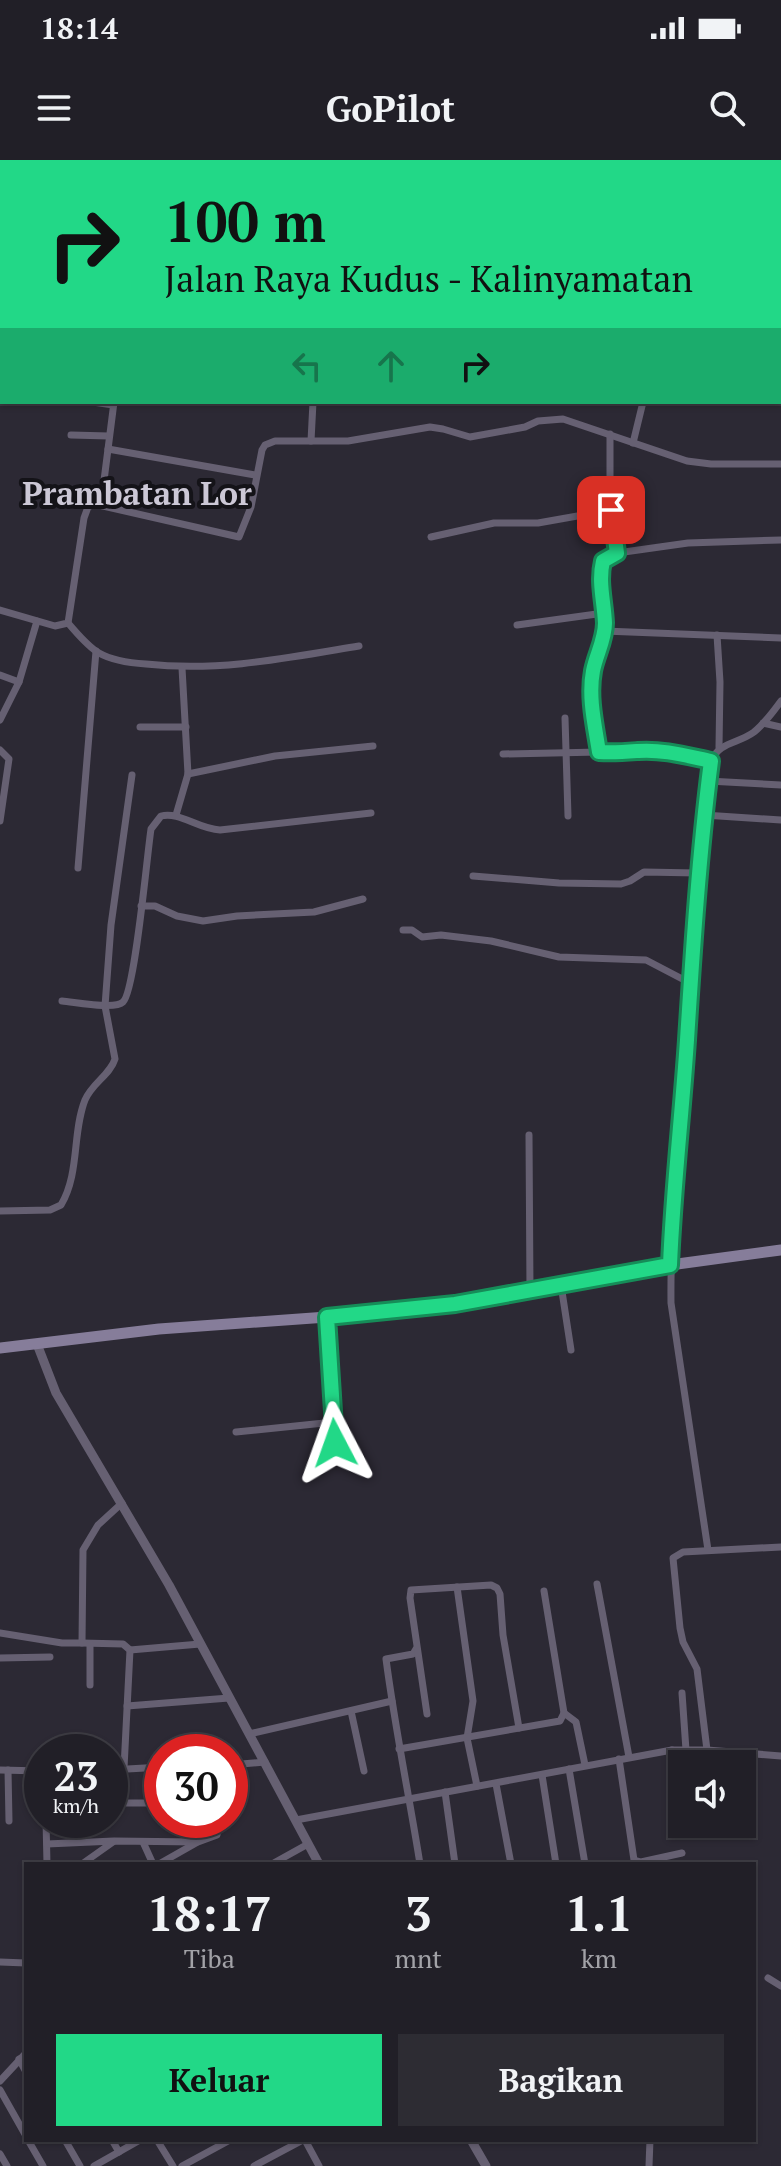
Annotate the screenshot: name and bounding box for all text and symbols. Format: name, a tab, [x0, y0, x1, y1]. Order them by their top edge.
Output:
text: 18:14	[40, 8, 118, 48]
text: GoPilot	[326, 85, 455, 132]
icon: menu	[32, 86, 76, 130]
icon: search	[705, 86, 749, 130]
text: 100 m	[164, 184, 326, 258]
icon: right	[32, 192, 136, 296]
text: Jalan Raya Kudus - Kalinyamatan	[164, 255, 693, 302]
icon: left	[285, 344, 329, 388]
icon: ahead	[369, 344, 413, 388]
icon: right	[453, 344, 497, 388]
district label: Prambatan Lor	[22, 472, 252, 514]
pin	[577, 476, 645, 544]
icon: arrive	[589, 488, 633, 532]
position arrow	[293, 1401, 377, 1485]
speed limit sign: 30	[144, 1734, 248, 1838]
text: 23	[53, 1749, 99, 1802]
map controls	[668, 1750, 756, 1838]
button: sound	[668, 1750, 756, 1838]
text: km/h	[53, 1792, 99, 1819]
text: 18:17	[147, 1881, 272, 1945]
text: 3	[405, 1881, 432, 1945]
text: 1.1	[565, 1881, 633, 1945]
text: Tiba	[184, 1941, 235, 1975]
text: mnt	[394, 1941, 442, 1975]
text: km	[581, 1941, 617, 1975]
button: Keluar	[56, 2034, 382, 2126]
button: Bagikan	[398, 2034, 724, 2126]

